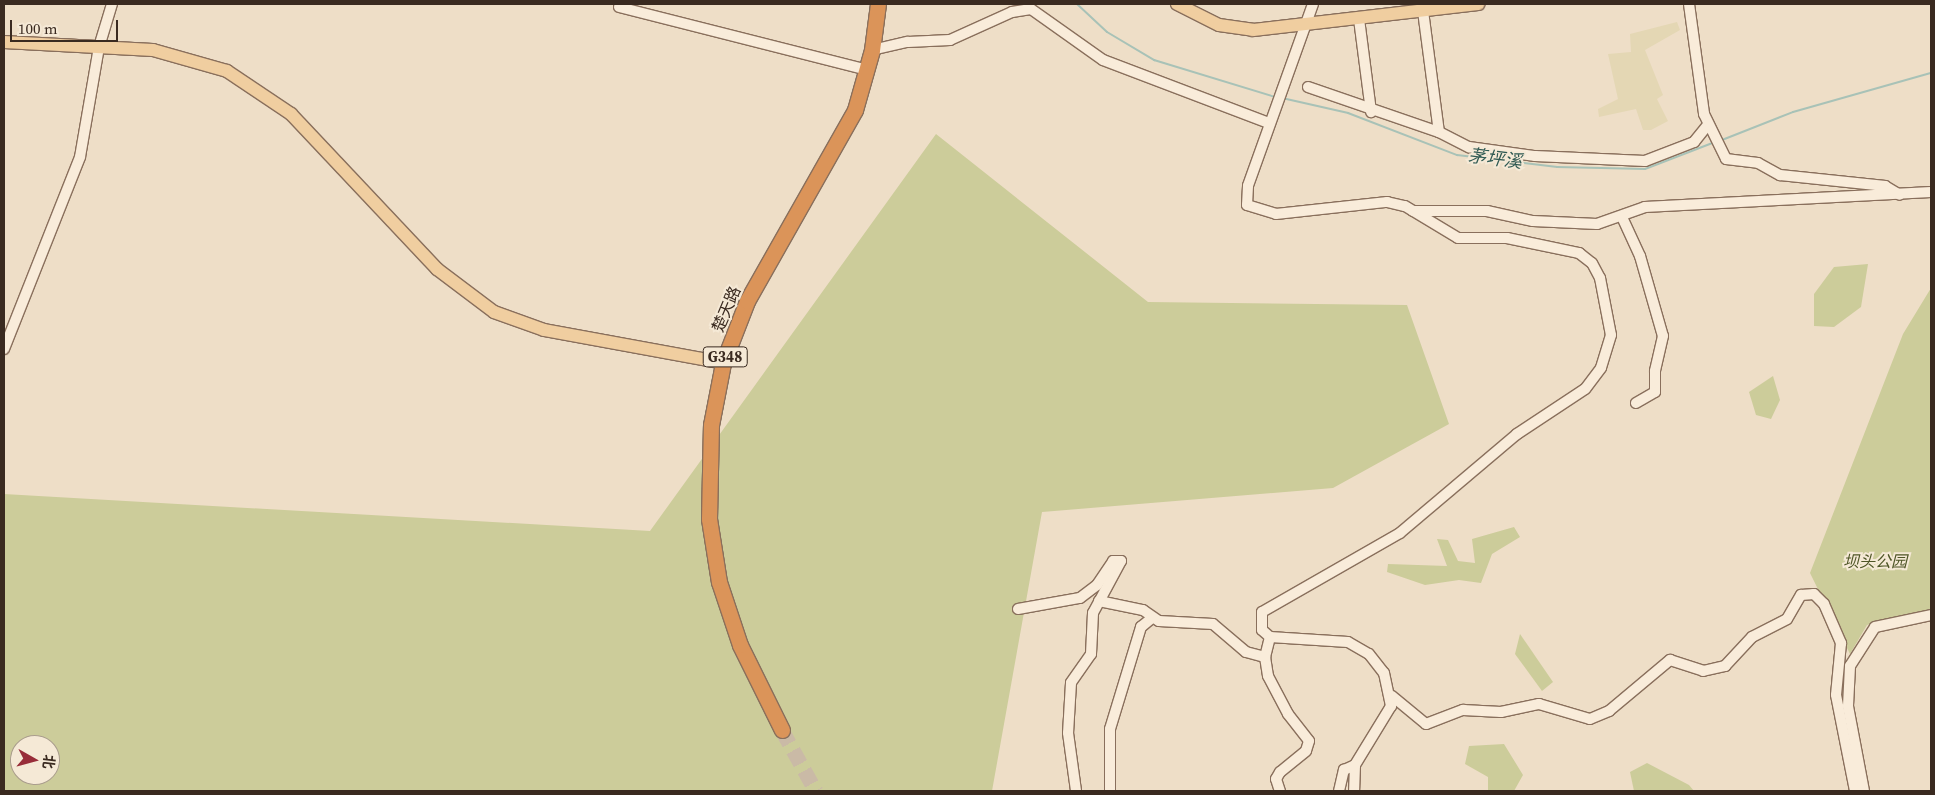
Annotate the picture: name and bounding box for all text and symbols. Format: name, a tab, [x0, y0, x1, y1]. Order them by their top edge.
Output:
scale bar	[12, 10, 120, 42]
text: 100 m	[18, 18, 58, 39]
water label: 茅坪溪	[1467, 145, 1523, 173]
street label: 楚天路	[708, 283, 744, 335]
road number: G348	[702, 344, 748, 370]
park label: 坝头公园	[1843, 551, 1907, 571]
north arrow	[10, 735, 60, 785]
text: 北	[38, 754, 60, 770]

